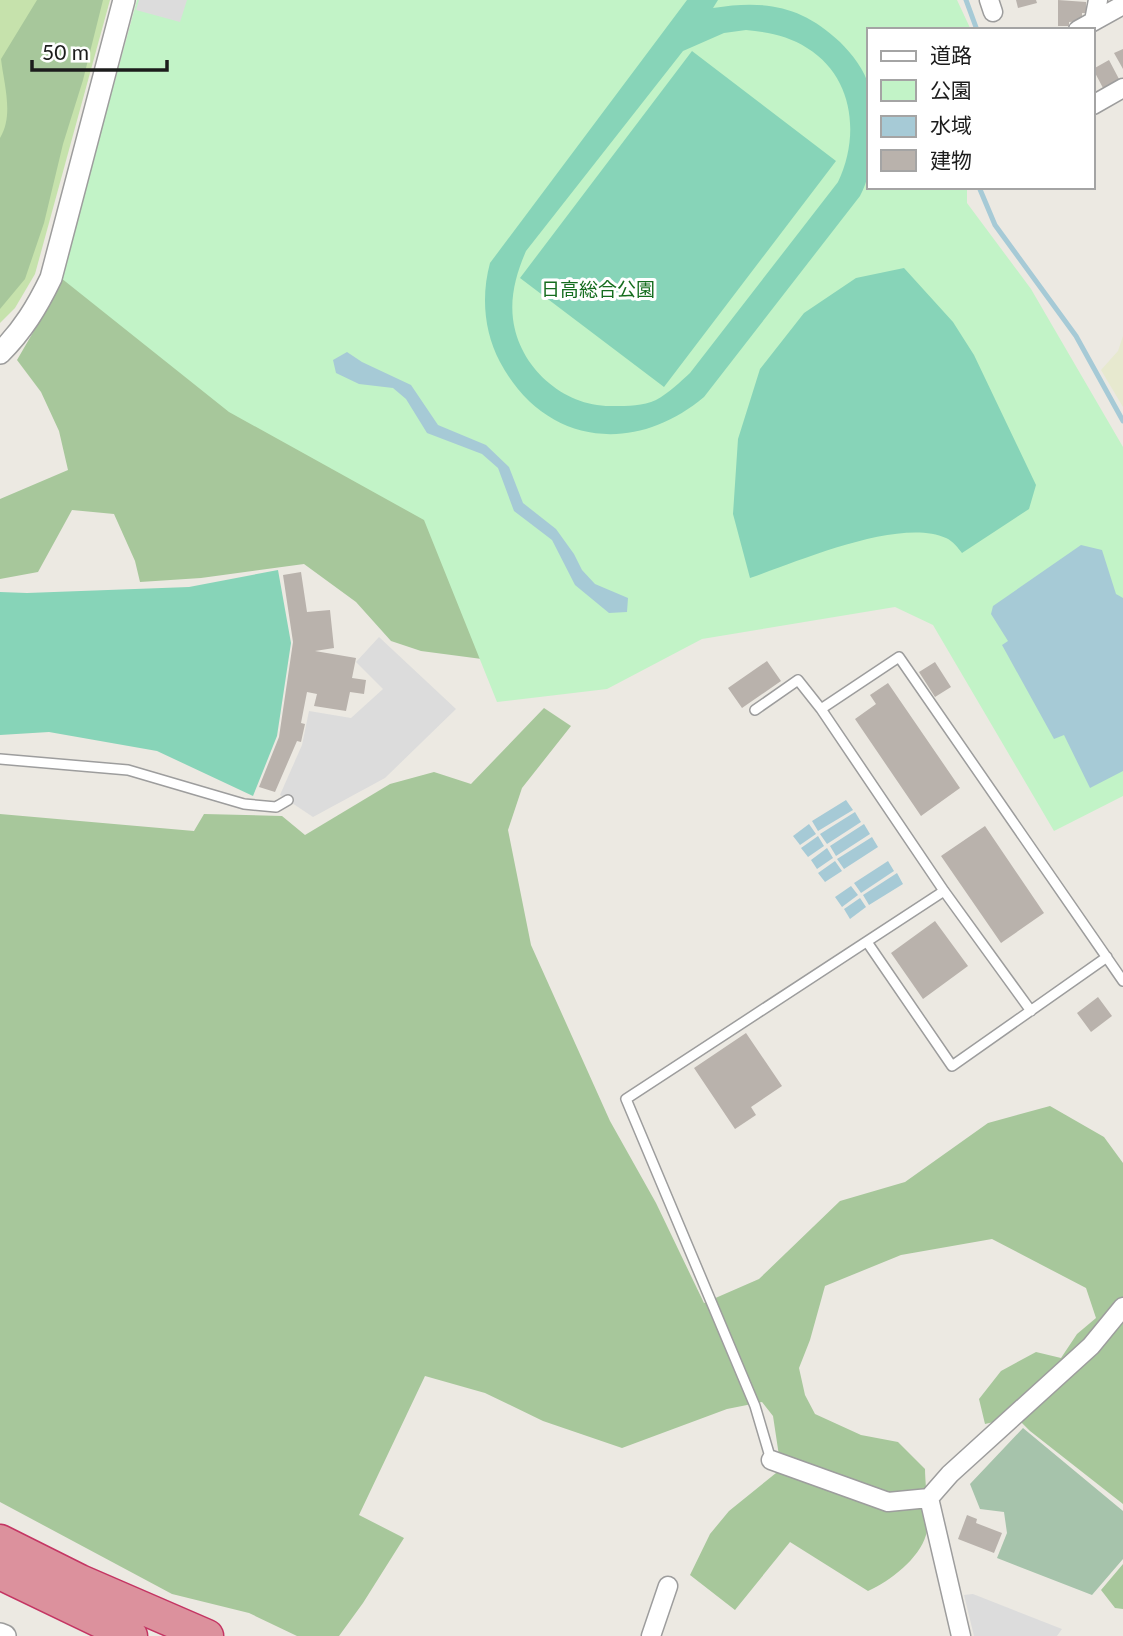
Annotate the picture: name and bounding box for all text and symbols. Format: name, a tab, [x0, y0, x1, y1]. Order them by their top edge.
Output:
scale bar	[32, 28, 166, 72]
legend	[867, 28, 1095, 189]
text: 50 m	[42, 39, 89, 64]
text: 道路	[930, 42, 972, 67]
text: 公園	[930, 77, 972, 102]
text: 水域	[930, 112, 972, 137]
text: 建物	[930, 147, 972, 172]
park label: 日高総合公園	[541, 277, 655, 300]

